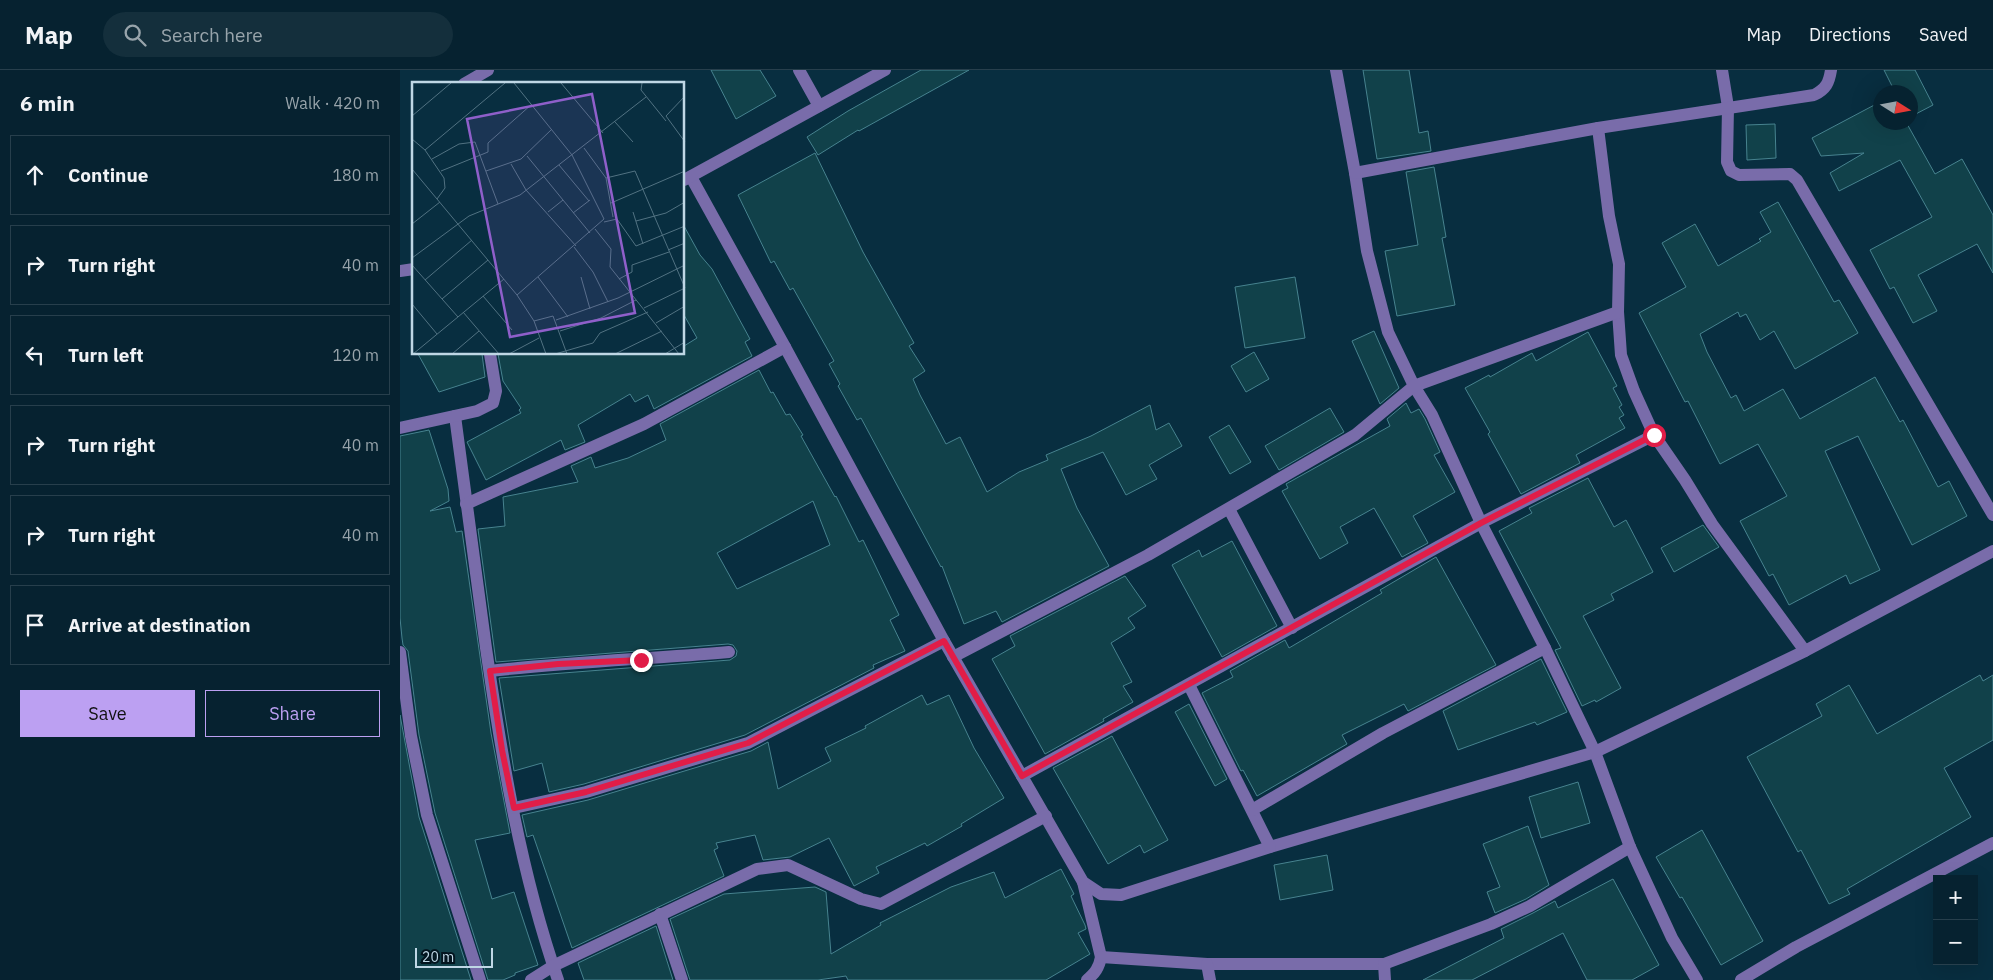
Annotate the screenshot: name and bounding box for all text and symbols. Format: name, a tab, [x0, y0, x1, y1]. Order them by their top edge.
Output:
search box	[103, 12, 453, 57]
text: Map	[25, 19, 73, 51]
icon: search	[121, 21, 149, 49]
text: Search here	[161, 23, 263, 47]
text: Map	[1746, 23, 1781, 46]
text: Directions	[1809, 23, 1891, 46]
text: Saved	[1919, 23, 1968, 46]
inset map	[412, 82, 685, 355]
north arrow	[1873, 85, 1918, 130]
text: 6 min	[20, 89, 75, 117]
text: Walk · 420 m	[285, 93, 380, 113]
icon: ahead	[21, 161, 49, 189]
text: Continue	[68, 163, 148, 187]
text: 180 m	[332, 165, 379, 185]
icon: right	[21, 251, 49, 279]
text: Turn right	[68, 253, 155, 277]
text: 40 m	[342, 255, 379, 275]
icon: left	[21, 341, 49, 369]
text: Turn left	[68, 343, 144, 367]
text: 120 m	[332, 345, 379, 365]
route start	[1643, 424, 1666, 447]
icon: right	[21, 431, 49, 459]
text: Turn right	[68, 433, 155, 457]
text: 40 m	[342, 435, 379, 455]
icon: right	[21, 521, 49, 549]
text: Turn right	[68, 523, 155, 547]
text: 40 m	[342, 525, 379, 545]
icon: arrive	[21, 611, 49, 639]
text: Arrive at destination	[68, 613, 251, 637]
route end	[630, 649, 653, 672]
button: Save	[20, 690, 195, 737]
button: Share	[205, 690, 380, 737]
map controls	[1933, 875, 1978, 965]
button: +	[1933, 875, 1978, 920]
button: −	[1933, 920, 1978, 965]
scale bar	[415, 945, 492, 968]
text: 20 m	[422, 948, 454, 966]

